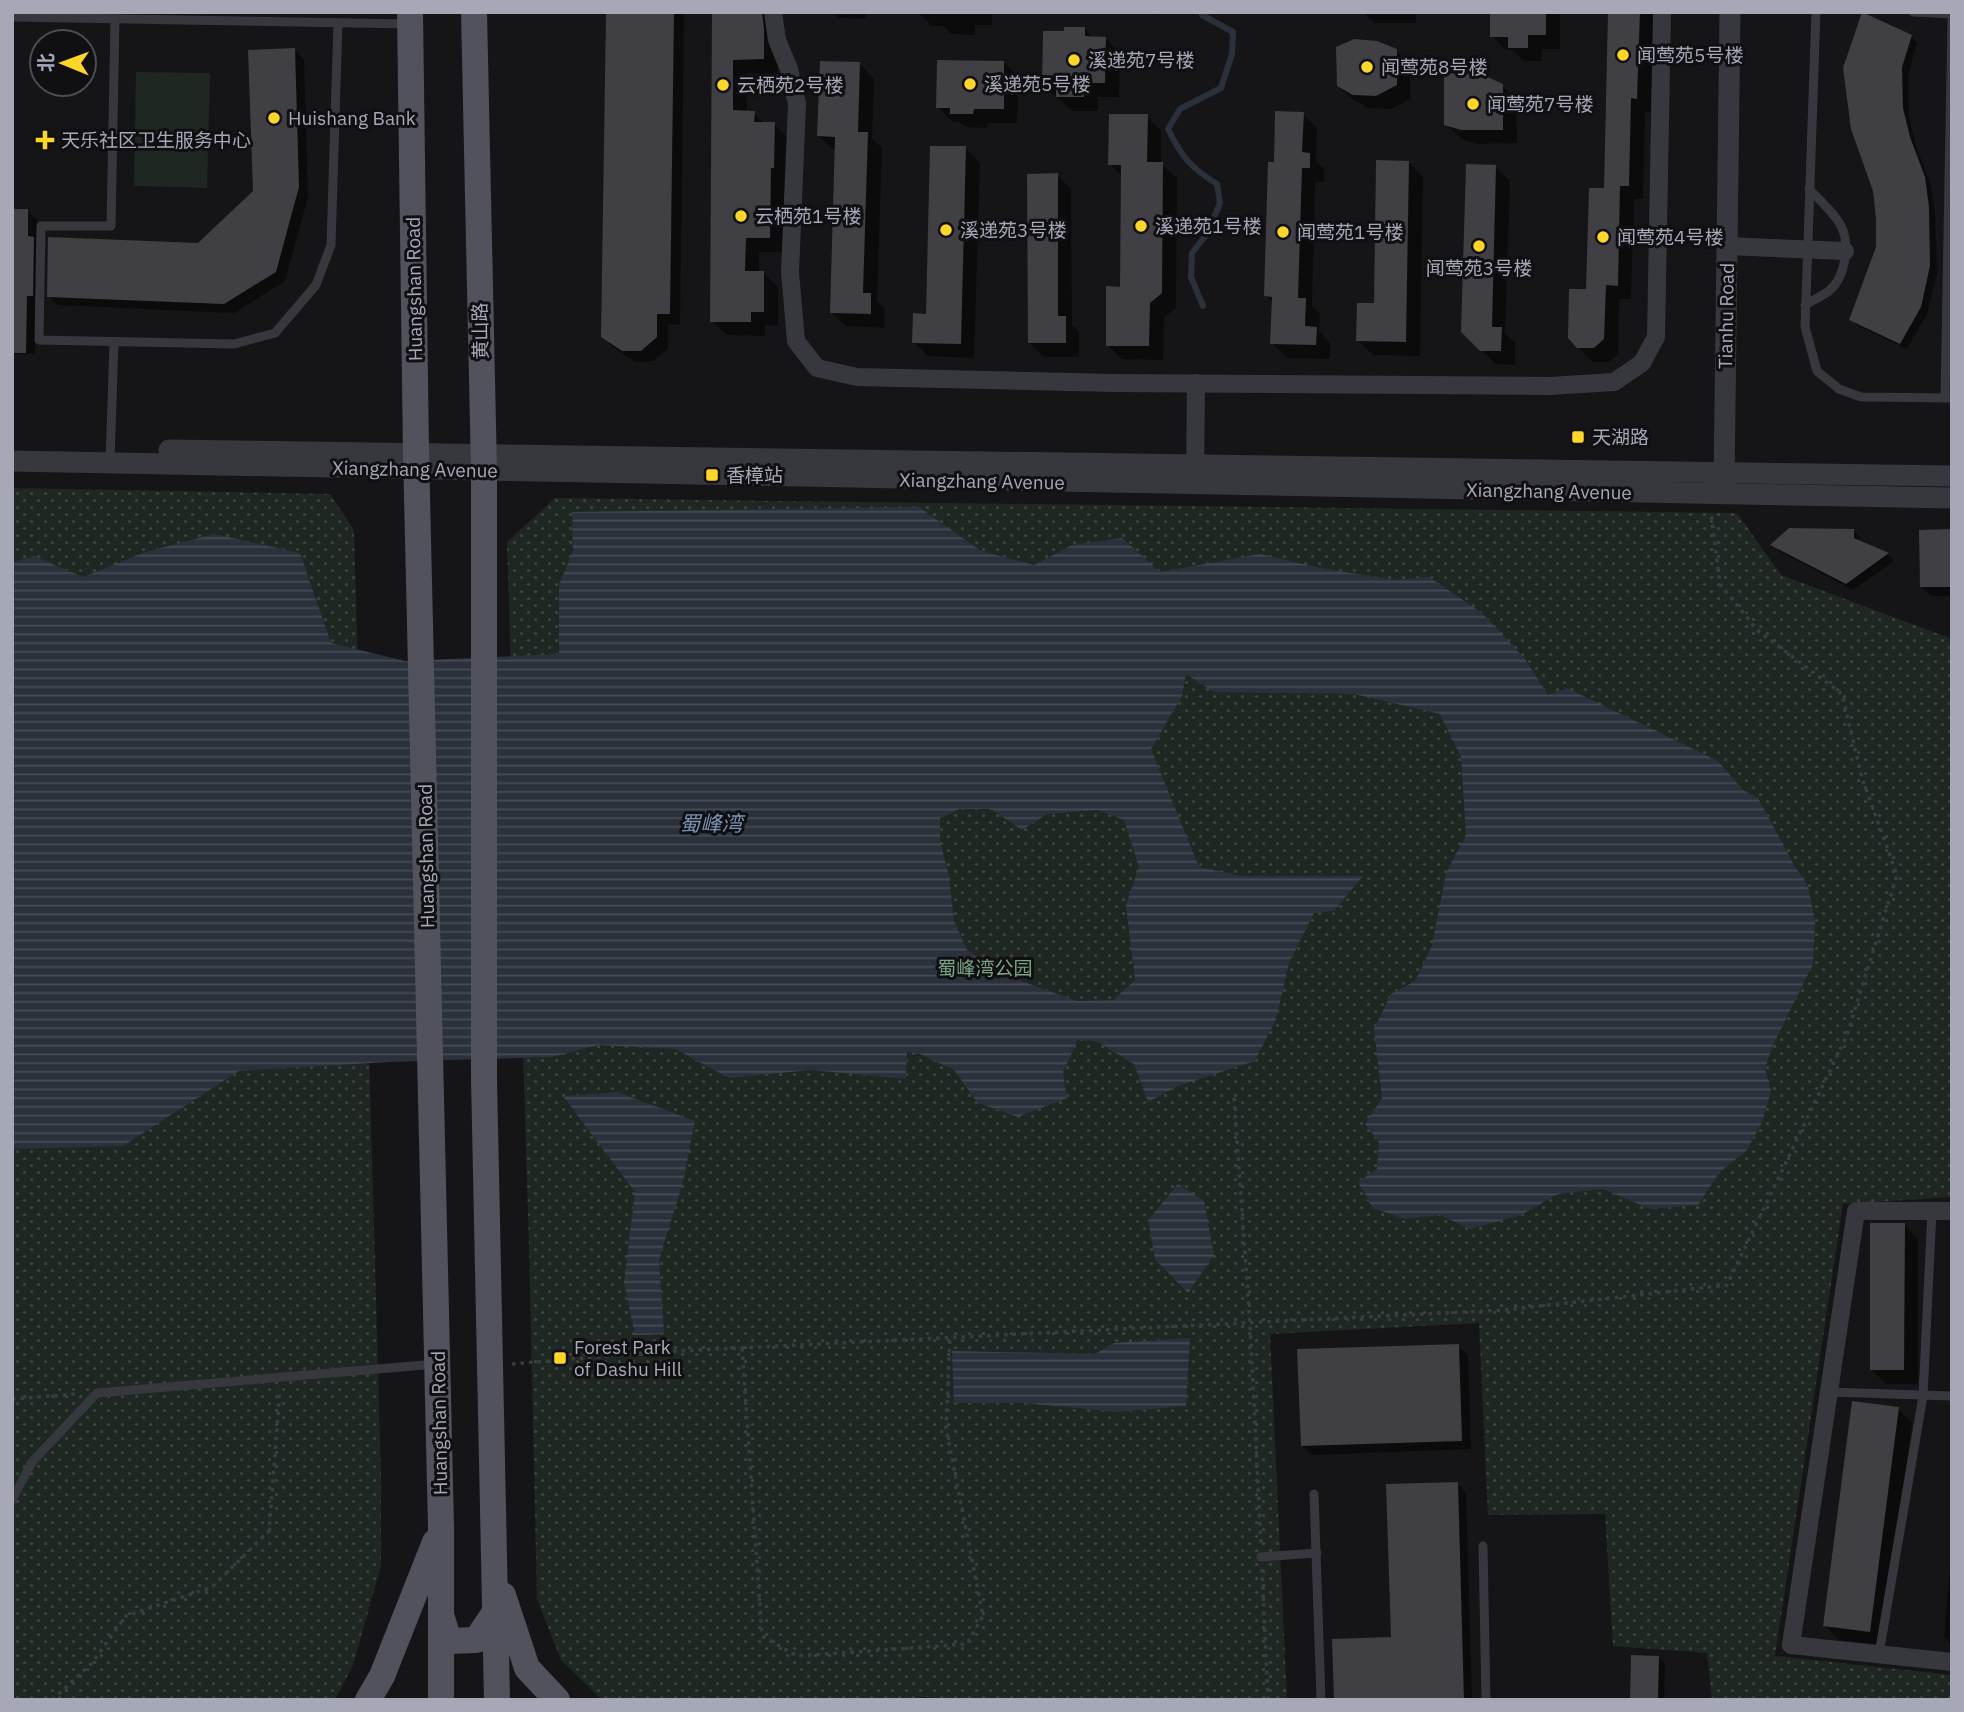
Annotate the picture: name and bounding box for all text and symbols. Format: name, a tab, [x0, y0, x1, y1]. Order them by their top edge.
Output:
north arrow	[28, 28, 98, 98]
place label: 闻莺苑5号楼	[1637, 43, 1743, 67]
marker: 闻莺苑5号楼	[1615, 47, 1631, 63]
place label: 溪递苑7号楼	[1088, 48, 1194, 72]
marker: 溪递苑7号楼	[1066, 52, 1082, 68]
text: 北	[34, 53, 58, 72]
place label: 闻莺苑8号楼	[1381, 55, 1487, 79]
marker: 闻莺苑8号楼	[1359, 59, 1375, 75]
place label: 溪递苑5号楼	[984, 72, 1090, 96]
place label: 云栖苑2号楼	[737, 73, 843, 97]
marker: 溪递苑5号楼	[962, 76, 978, 92]
marker: 云栖苑2号楼	[715, 77, 731, 93]
place label: 闻莺苑7号楼	[1487, 92, 1593, 116]
marker: 闻莺苑7号楼	[1465, 96, 1481, 112]
place label: Huishang Bank	[288, 106, 416, 130]
marker: Huishang Bank	[266, 110, 282, 126]
place label: 天乐社区卫生服务中心	[61, 128, 251, 152]
marker: 天乐社区卫生服务中心	[35, 130, 55, 150]
place label: 云栖苑1号楼	[755, 204, 861, 228]
marker: 云栖苑1号楼	[733, 208, 749, 224]
place label: 溪递苑1号楼	[1155, 214, 1261, 238]
street label: Huangshan Road	[401, 217, 427, 361]
place label: 溪递苑3号楼	[960, 218, 1066, 242]
marker: 溪递苑1号楼	[1133, 218, 1149, 234]
place label: 闻莺苑1号楼	[1297, 220, 1403, 244]
marker: 溪递苑3号楼	[938, 222, 954, 238]
marker: 闻莺苑1号楼	[1275, 224, 1291, 240]
place label: 闻莺苑4号楼	[1617, 225, 1723, 249]
marker: 闻莺苑4号楼	[1595, 229, 1611, 245]
marker: 闻莺苑3号楼	[1471, 238, 1487, 254]
place label: 闻莺苑3号楼	[1426, 256, 1532, 280]
street label: Tianhu Road	[1713, 263, 1739, 369]
street label: 黄山路	[468, 302, 492, 360]
place label: 天湖路	[1592, 425, 1649, 449]
marker: 天湖路	[1570, 429, 1586, 445]
street label: Xiangzhang Avenue	[332, 456, 498, 482]
place label: 香樟站	[726, 463, 783, 487]
marker: 香樟站	[704, 467, 720, 483]
street label: Xiangzhang Avenue	[899, 468, 1065, 494]
street label: Xiangzhang Avenue	[1466, 478, 1632, 504]
street label: Huangshan Road	[413, 784, 439, 928]
water label: 蜀峰湾	[680, 809, 745, 837]
park label: 蜀峰湾公园	[937, 956, 1033, 980]
place label: Forest Park of Dashu Hill	[574, 1335, 682, 1381]
marker: Forest Park of Dashu Hill	[552, 1350, 568, 1366]
street label: Huangshan Road	[426, 1351, 452, 1495]

